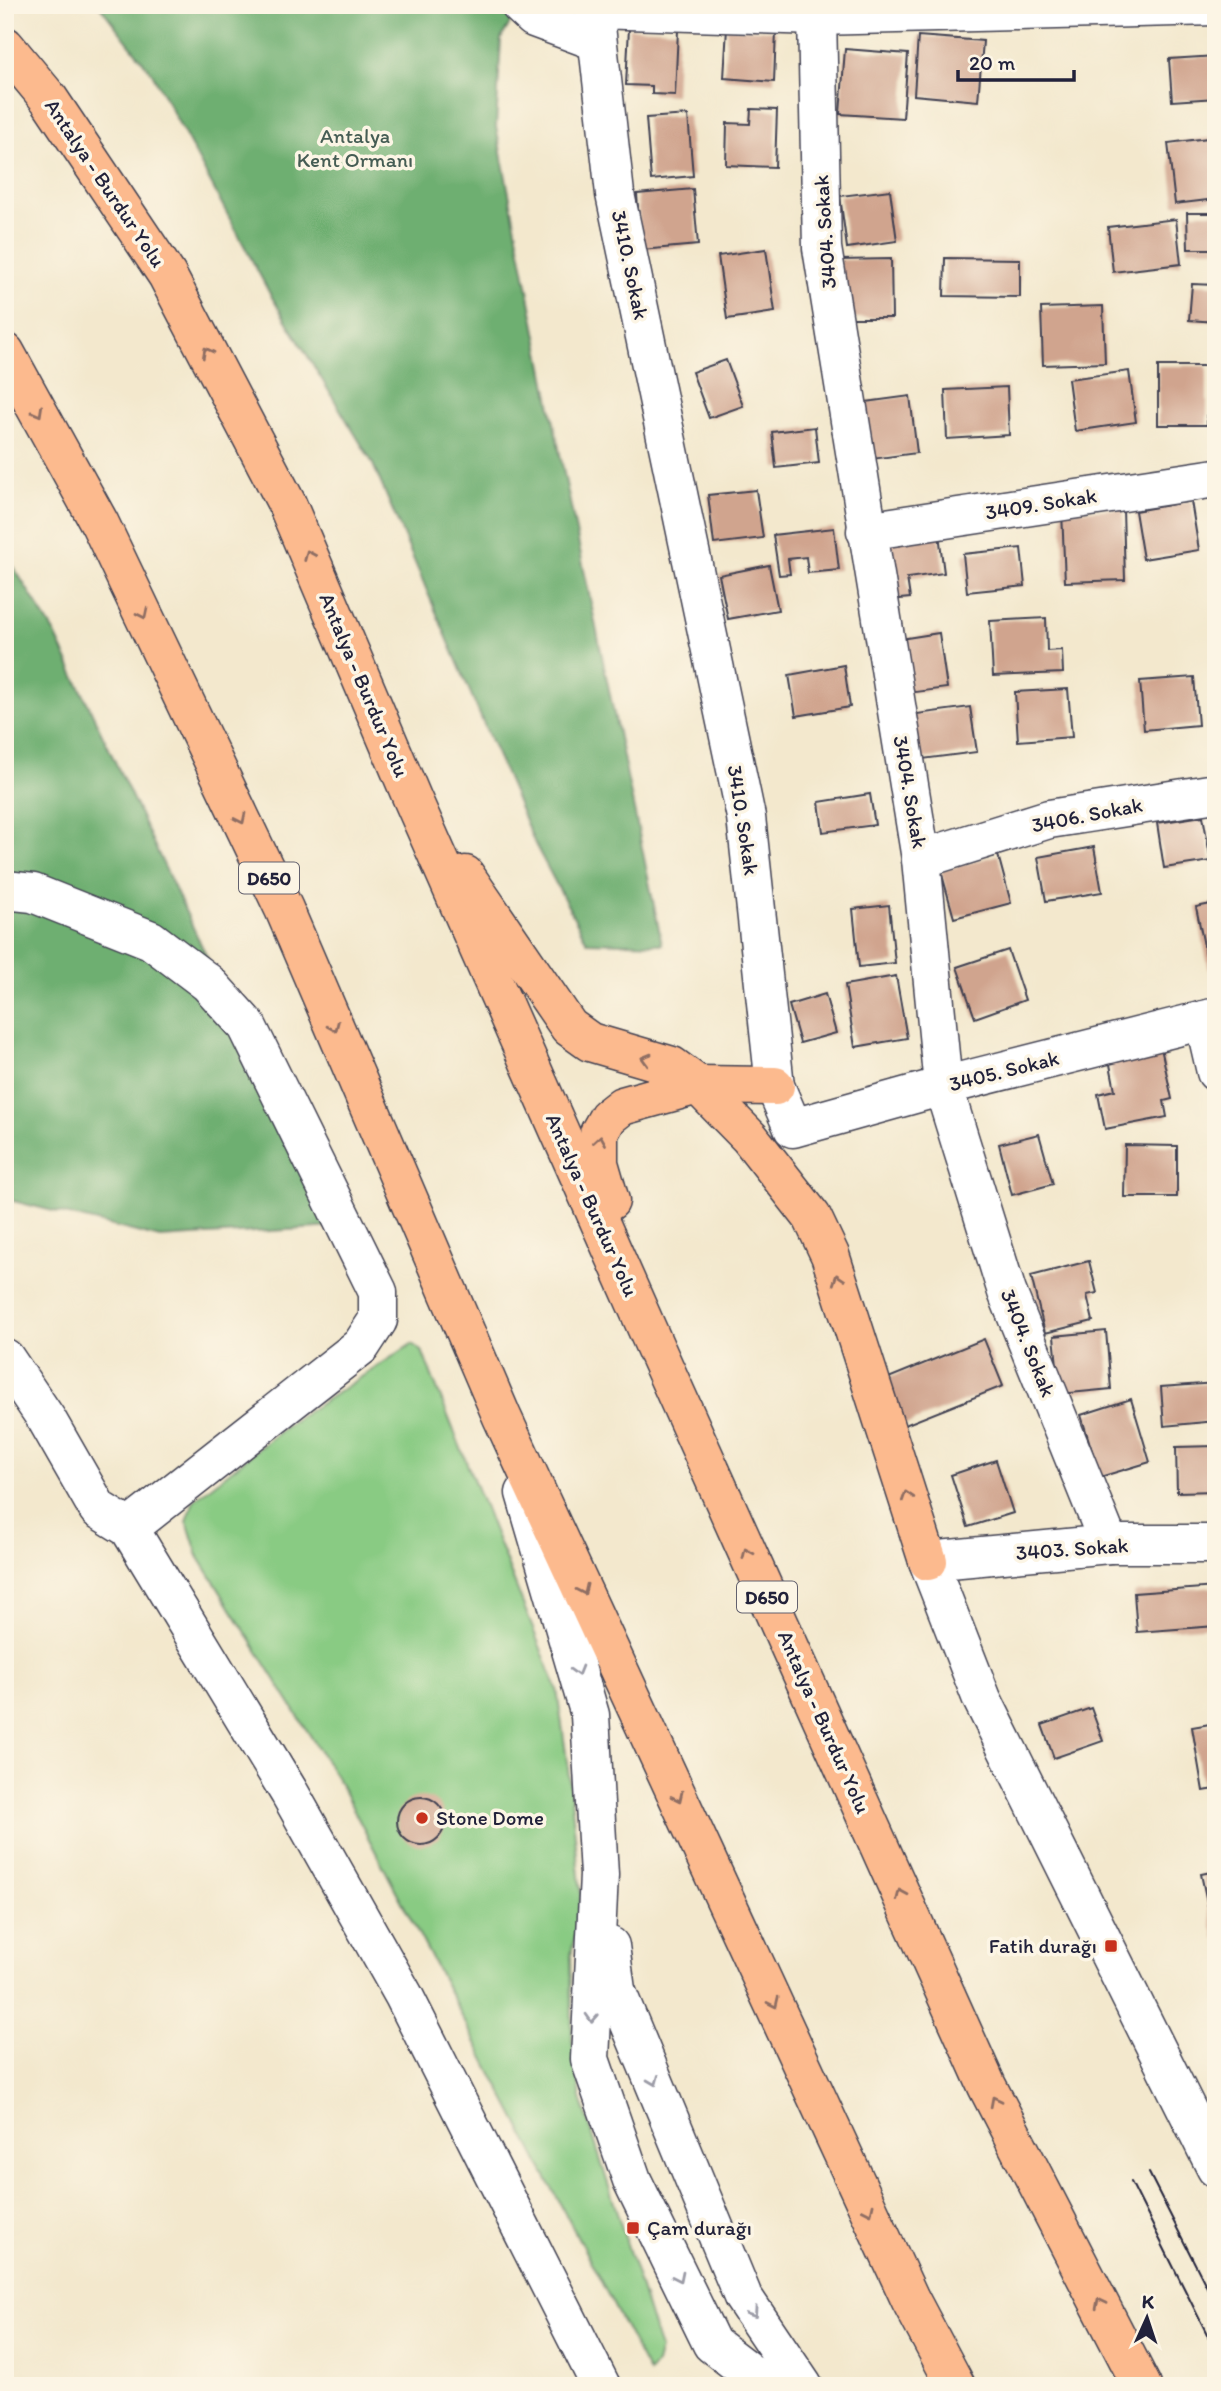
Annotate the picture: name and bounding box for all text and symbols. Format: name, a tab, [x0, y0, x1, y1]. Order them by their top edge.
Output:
scale bar	[958, 38, 1074, 82]
text: 20 m	[969, 50, 1016, 75]
street label: Antalya - Burdur Yolu	[40, 94, 171, 272]
park label: Antalya Kent Ormanı	[297, 123, 413, 172]
street label: 3404. Sokak	[808, 174, 841, 290]
street label: 3410. Sokak	[607, 208, 654, 322]
one-way arrow	[202, 347, 215, 359]
one-way arrow	[30, 405, 43, 418]
street label: 3409. Sokak	[983, 482, 1099, 525]
one-way arrow	[303, 550, 317, 562]
street label: Antalya - Burdur Yolu	[314, 589, 415, 781]
one-way arrow	[134, 607, 148, 619]
street label: 3404. Sokak	[888, 734, 933, 850]
street label: 3410. Sokak	[722, 763, 765, 877]
street label: 3406. Sokak	[1029, 791, 1145, 838]
one-way arrow	[233, 812, 247, 824]
road number: D650	[239, 862, 299, 894]
one-way arrow	[326, 1020, 340, 1032]
street label: 3405. Sokak	[946, 1045, 1062, 1096]
one-way arrow	[640, 1052, 652, 1067]
street label: Antalya - Burdur Yolu	[541, 1109, 644, 1301]
one-way arrow	[592, 1135, 607, 1146]
one-way arrow	[831, 1273, 846, 1285]
street label: 3404. Sokak	[996, 1285, 1062, 1401]
one-way arrow	[901, 1490, 915, 1502]
street label: 3403. Sokak	[1015, 1532, 1129, 1565]
one-way arrow	[741, 1548, 755, 1560]
road number: D650	[737, 1582, 797, 1612]
one-way arrow	[574, 1583, 588, 1595]
street label: Antalya - Burdur Yolu	[773, 1626, 876, 1818]
one-way arrow	[568, 1665, 583, 1677]
one-way arrow	[670, 1790, 684, 1802]
place label: Stone Dome	[436, 1805, 544, 1830]
marker: Stone Dome	[414, 1810, 430, 1826]
one-way arrow	[895, 1889, 909, 1901]
place label: Fatih durağı	[989, 1933, 1097, 1958]
marker: Fatih durağı	[1103, 1938, 1119, 1954]
one-way arrow	[766, 1996, 780, 2008]
one-way arrow	[584, 2013, 599, 2024]
one-way arrow	[646, 2074, 660, 2087]
one-way arrow	[990, 2096, 1004, 2108]
one-way arrow	[861, 2203, 875, 2215]
place label: Çam durağı	[647, 2215, 752, 2240]
marker: Çam durağı	[625, 2220, 641, 2236]
one-way arrow	[671, 2270, 685, 2282]
north arrow	[1112, 2282, 1182, 2352]
text: K	[1141, 2290, 1155, 2313]
one-way arrow	[1094, 2298, 1108, 2310]
one-way arrow	[745, 2305, 758, 2318]

